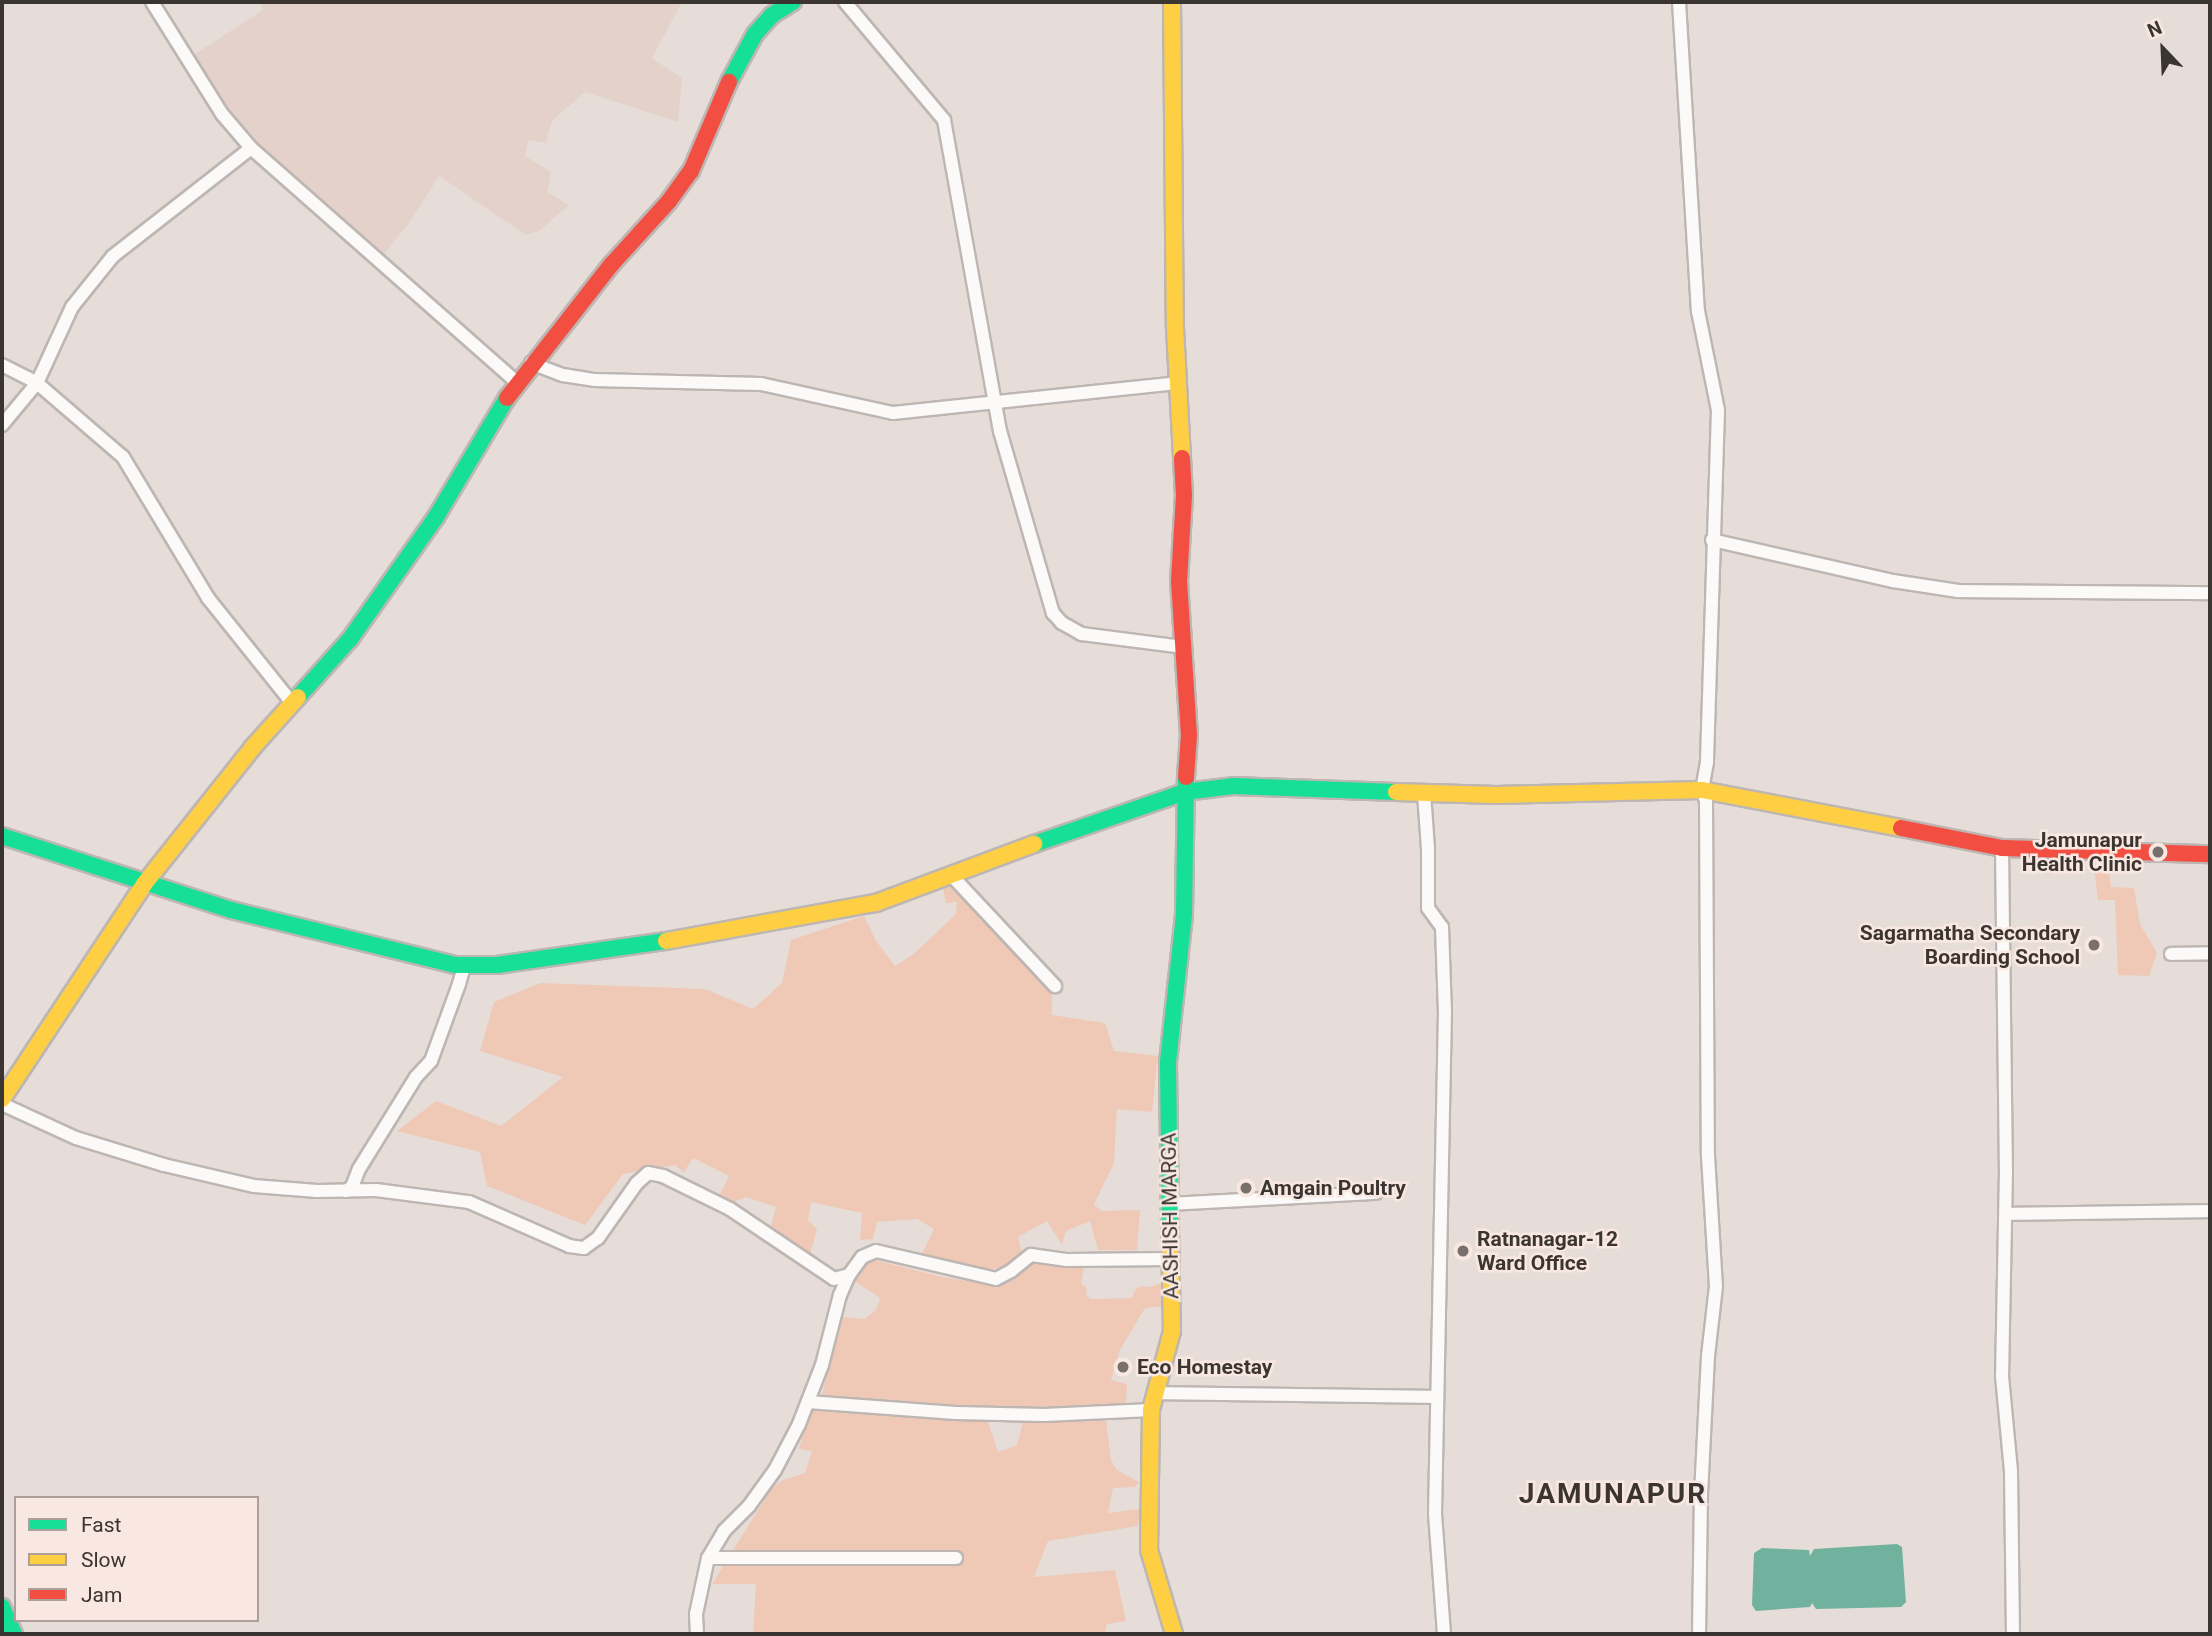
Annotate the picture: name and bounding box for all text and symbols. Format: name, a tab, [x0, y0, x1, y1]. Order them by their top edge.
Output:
north arrow	[2128, 14, 2198, 84]
text: N	[2144, 16, 2165, 42]
place label: Jamunapur Health Clinic	[2022, 827, 2142, 877]
marker: Jamunapur Health Clinic	[2148, 842, 2168, 862]
place label: Sagarmatha Secondary Boarding School	[1860, 920, 2080, 970]
marker: Sagarmatha Secondary Boarding School	[2086, 937, 2102, 953]
street label: AASHISH MARGA	[1156, 1133, 1184, 1299]
place label: Amgain Poultry	[1260, 1175, 1406, 1201]
marker: Amgain Poultry	[1238, 1180, 1254, 1196]
place label: Ratnanagar-12 Ward Office	[1477, 1226, 1618, 1276]
marker: Ratnanagar-12 Ward Office	[1455, 1243, 1471, 1259]
place label: Eco Homestay	[1137, 1354, 1272, 1380]
marker: Eco Homestay	[1115, 1359, 1131, 1375]
district label: JAMUNAPUR	[1520, 1477, 1706, 1511]
legend	[14, 1496, 259, 1622]
text: Fast	[81, 1513, 121, 1537]
text: Slow	[81, 1548, 126, 1572]
text: Jam	[81, 1583, 122, 1607]

